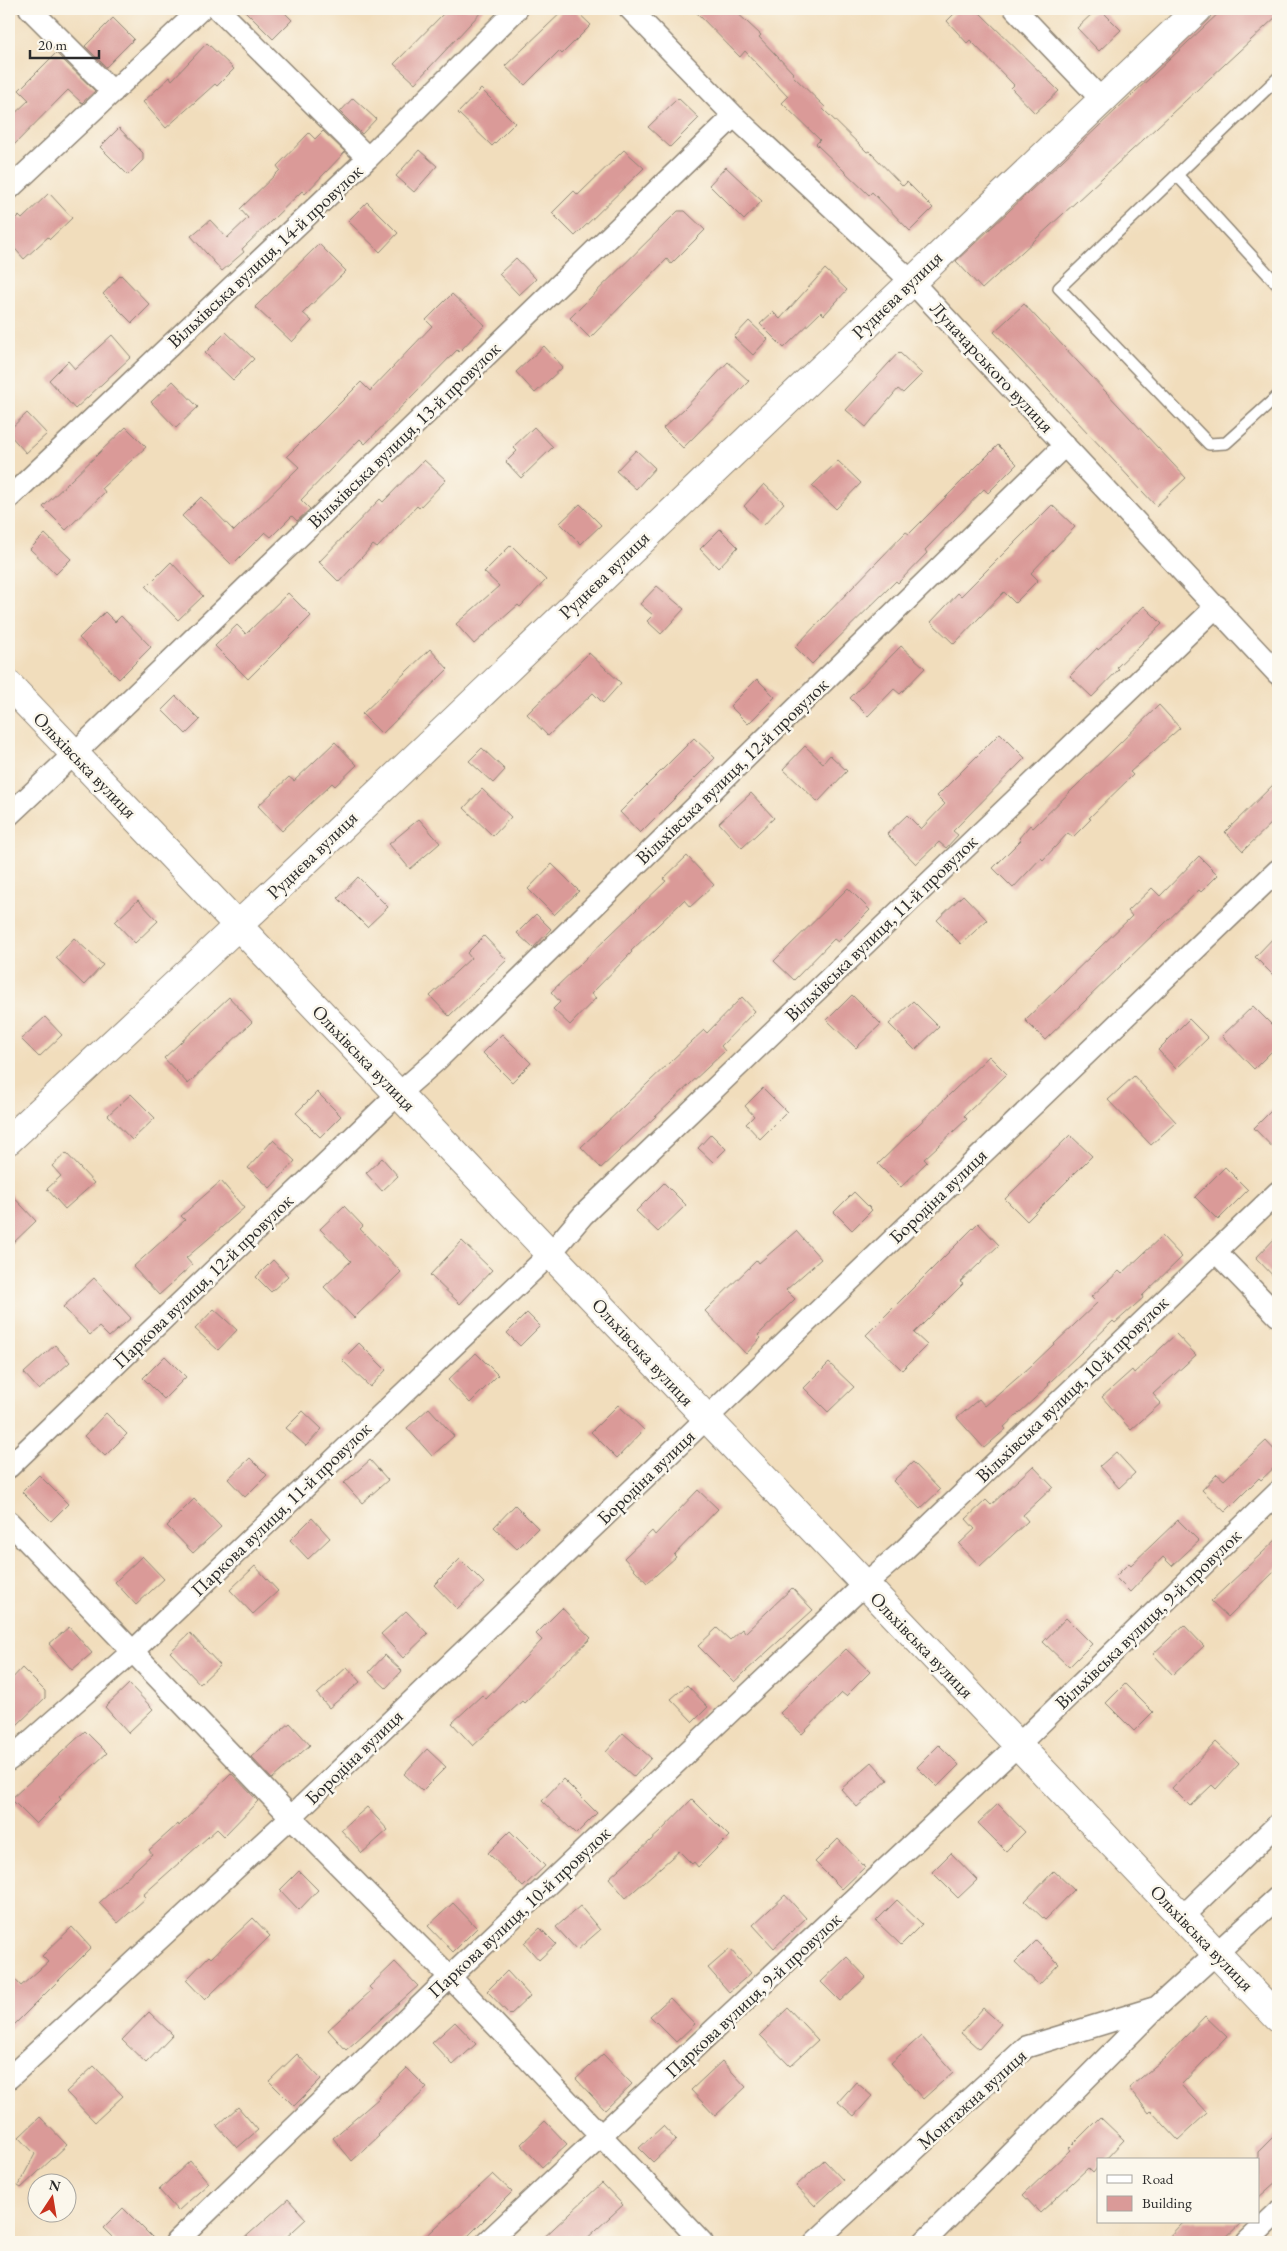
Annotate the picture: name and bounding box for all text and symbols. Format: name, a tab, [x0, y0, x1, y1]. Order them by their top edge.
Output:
scale bar	[30, 28, 99, 60]
text: 20 m	[38, 35, 67, 54]
street label: Вільхівська вулиця, 14-й провулок	[162, 159, 368, 353]
street label: Руднєва вулиця	[846, 245, 948, 345]
street label: Луначарського вулиця	[925, 296, 1060, 438]
street label: Вільхівська вулиця, 13-й провулок	[302, 336, 506, 534]
street label: Руднєва вулиця	[553, 525, 655, 625]
street label: Вільхівська вулиця, 12-й провулок	[630, 672, 834, 870]
street label: Ольхівська вулиця	[28, 706, 143, 824]
street label: Руднєва вулиця	[261, 805, 363, 905]
street label: Вільхівська вулиця, 11-й провулок	[779, 829, 983, 1027]
street label: Ольхівська вулиця	[307, 999, 422, 1117]
street label: Бородіна вулиця	[884, 1143, 993, 1249]
street label: Паркова вулиця, 12-й провулок	[108, 1188, 298, 1374]
street label: Вільхівська вулиця, 10-й провулок	[970, 1290, 1174, 1488]
street label: Ольхівська вулиця	[586, 1293, 700, 1412]
street label: Паркова вулиця, 11-й провулок	[186, 1416, 376, 1602]
street label: Бородіна вулиця	[592, 1424, 701, 1530]
street label: Вільхівська вулиця, 9-й провулок	[1050, 1523, 1246, 1715]
street label: Ольхівська вулиця	[865, 1586, 980, 1704]
street label: Бородіна вулиця	[300, 1704, 409, 1810]
street label: Паркова вулиця, 10-й провулок	[422, 1821, 616, 2003]
street label: Ольхівська вулиця	[1145, 1879, 1260, 1997]
street label: Паркова вулиця, 9-й провулок	[660, 1907, 846, 2083]
street label: Монтажна вулиця	[912, 2043, 1032, 2155]
legend	[1097, 2158, 1260, 2224]
text: Road	[1142, 2169, 1174, 2188]
north arrow	[28, 2174, 78, 2224]
text: N	[47, 2175, 63, 2195]
text: Building	[1142, 2193, 1192, 2212]

